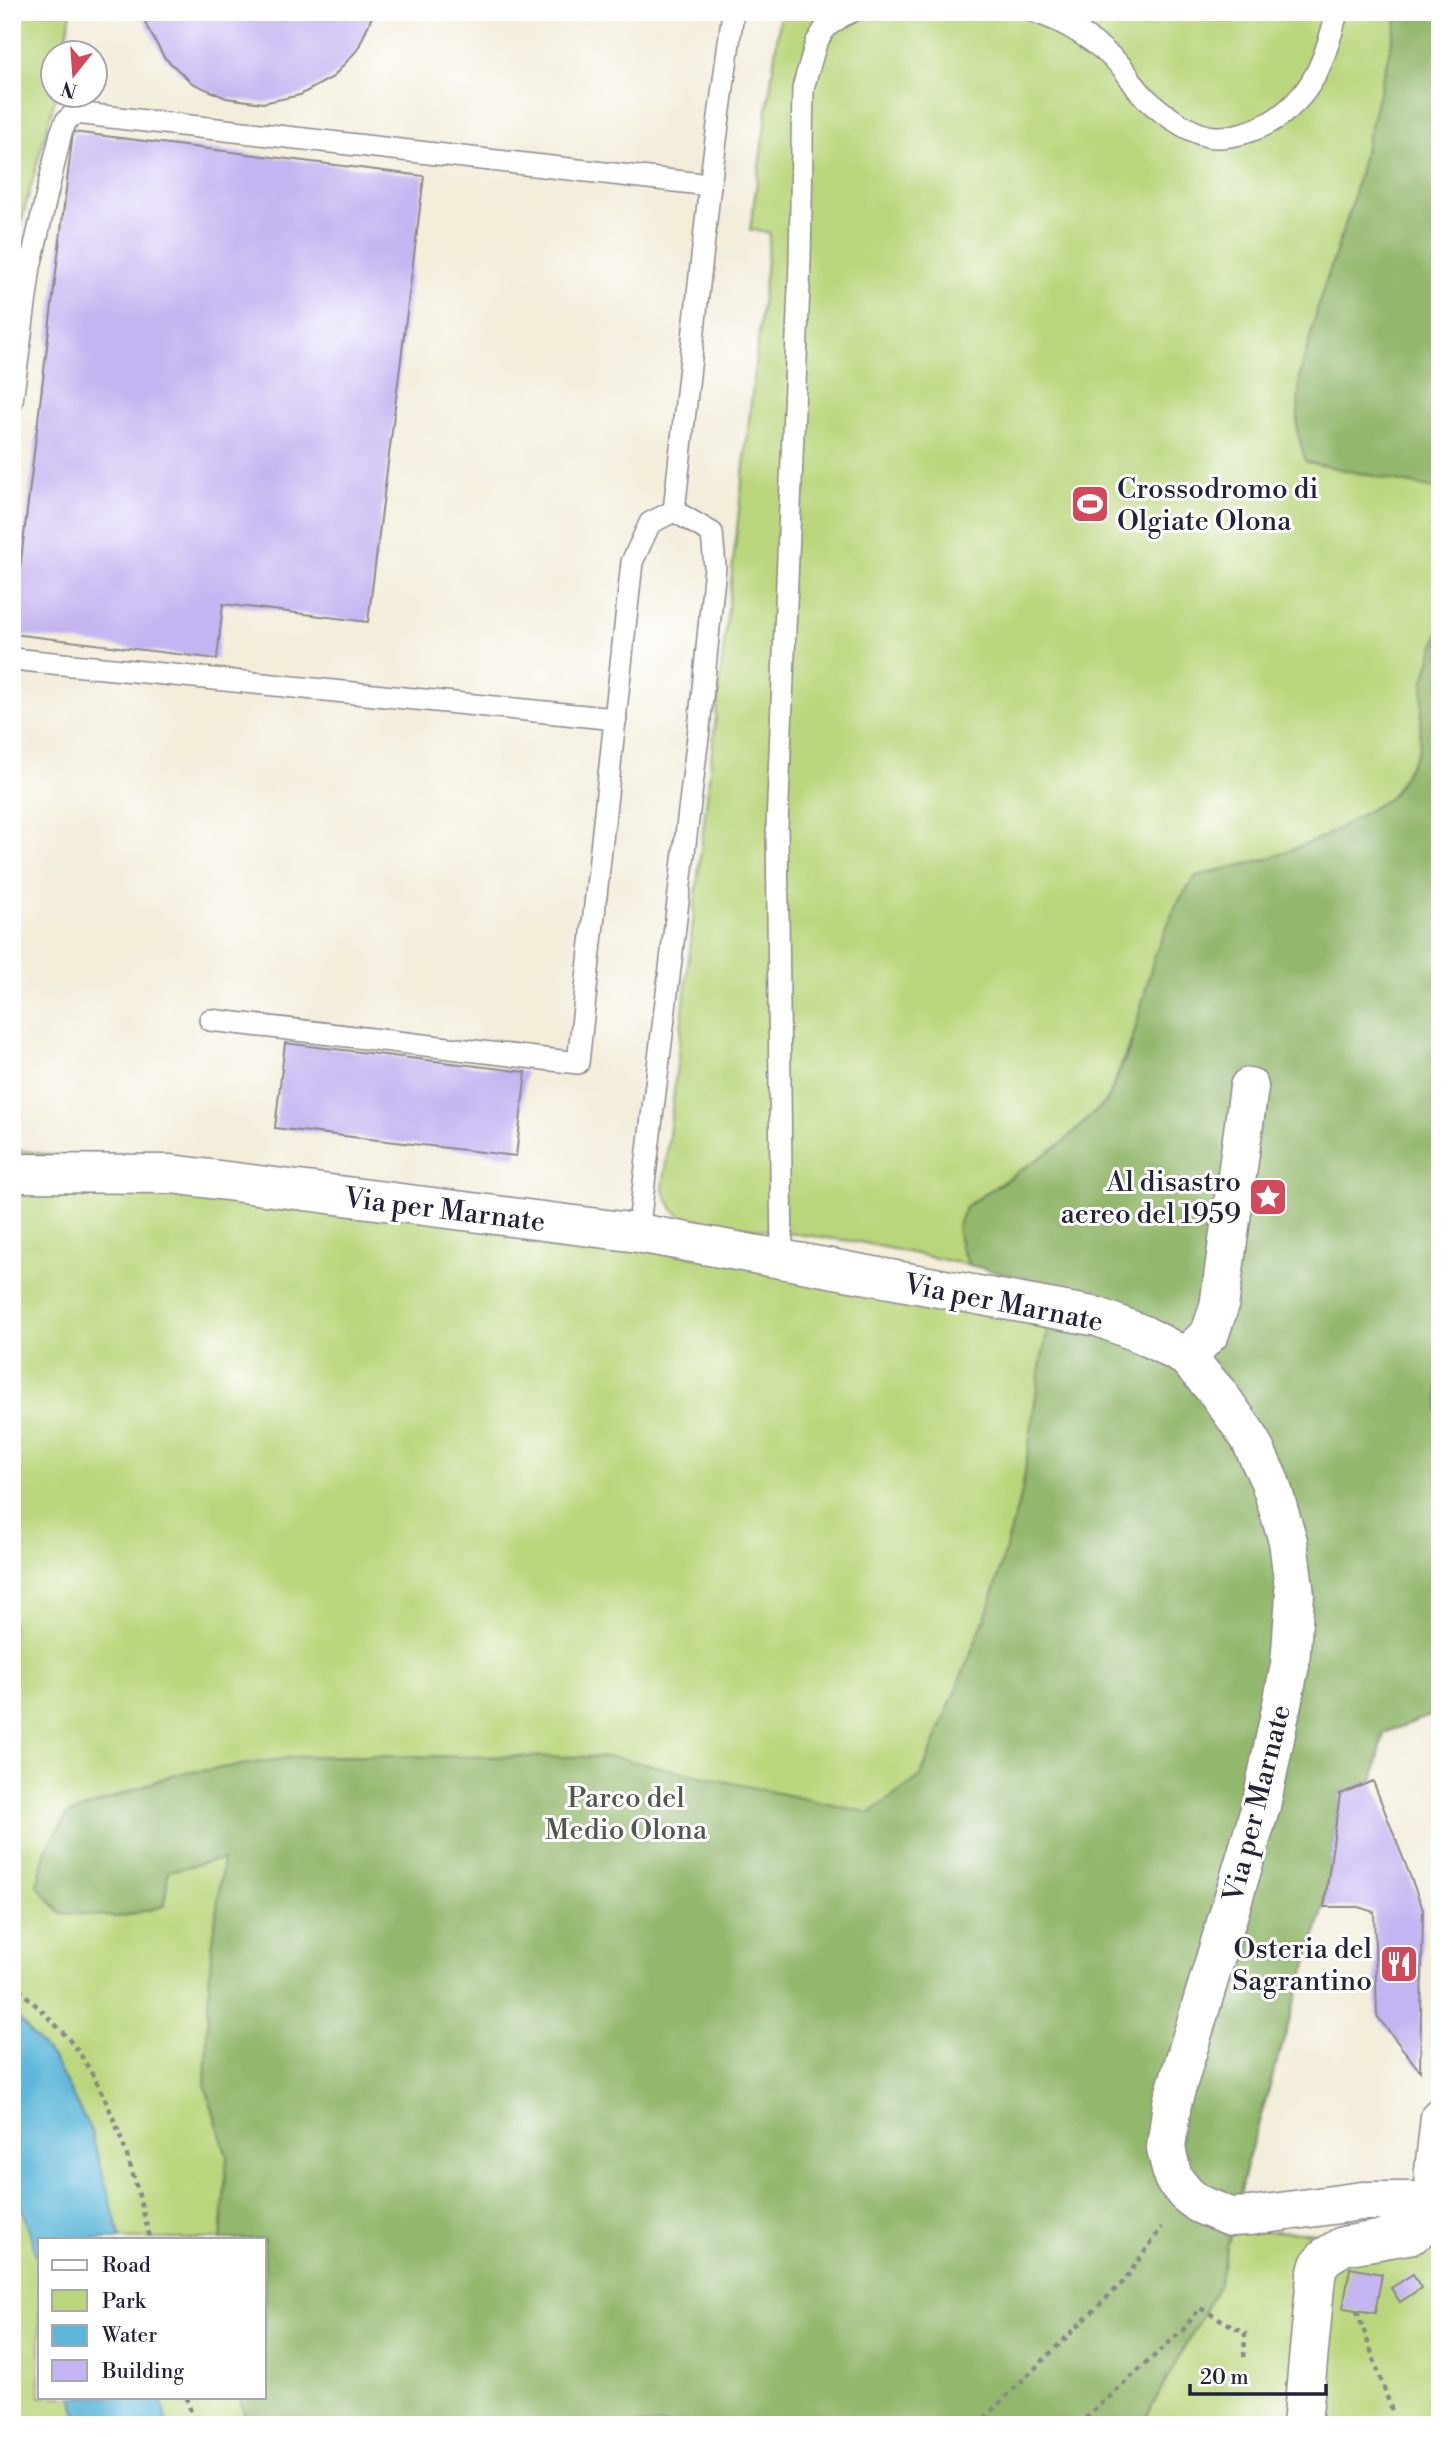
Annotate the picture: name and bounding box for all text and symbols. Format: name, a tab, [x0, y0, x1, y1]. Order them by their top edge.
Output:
north arrow	[38, 38, 108, 108]
text: N	[59, 76, 80, 103]
place label: Crossodromo di Olgiate Olona	[1117, 472, 1319, 539]
sports icon: Crossodromo di Olgiate Olona	[1069, 483, 1111, 525]
place label: Al disastro aereo del 1959	[1061, 1165, 1241, 1232]
place icon: Al disastro aereo del 1959	[1247, 1176, 1289, 1218]
street label: Via per Marnate	[341, 1181, 547, 1240]
street label: Via per Marnate	[900, 1267, 1106, 1340]
street label: Via per Marnate	[1216, 1701, 1299, 1907]
park label: Parco del Medio Olona	[545, 1781, 708, 1848]
place label: Osteria del Sagrantino	[1232, 1932, 1372, 1999]
restaurant icon: Osteria del Sagrantino	[1378, 1943, 1420, 1985]
legend	[38, 2238, 266, 2398]
text: Road	[102, 2253, 151, 2279]
text: Park	[102, 2289, 147, 2315]
text: Water	[101, 2323, 157, 2349]
scale bar	[1190, 2353, 1326, 2397]
text: Building	[101, 2359, 184, 2385]
text: 20 m	[1200, 2365, 1249, 2391]

